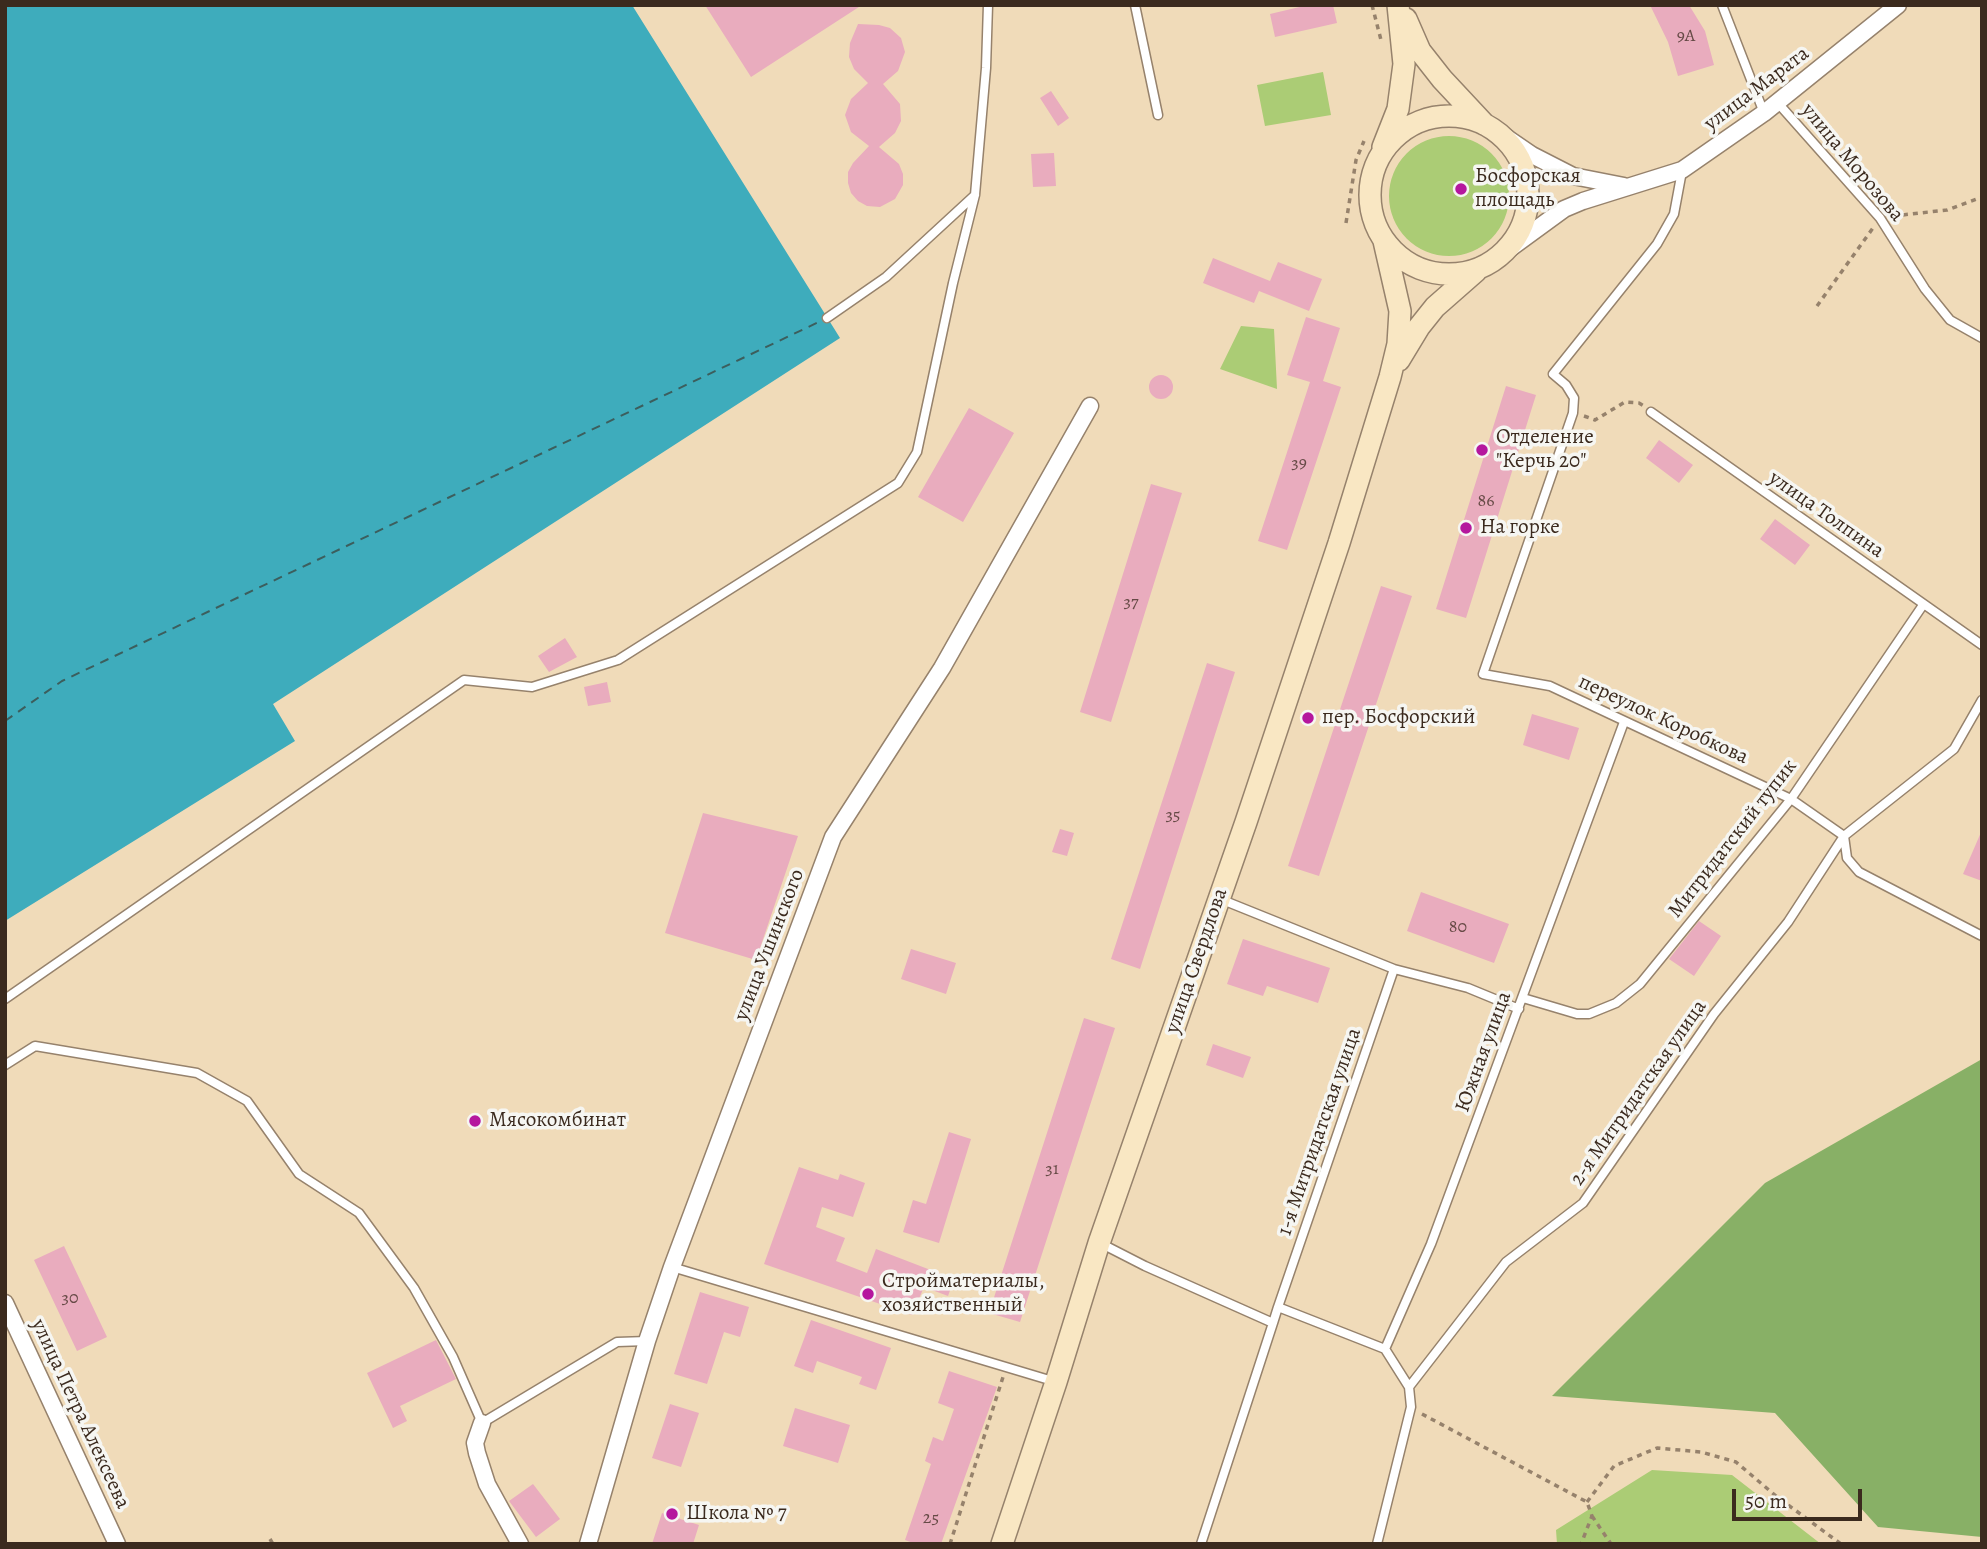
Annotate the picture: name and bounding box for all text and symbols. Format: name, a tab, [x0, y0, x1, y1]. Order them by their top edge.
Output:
house number: 9А	[1677, 26, 1695, 48]
street label: улица Марата	[1700, 41, 1814, 137]
street label: улица Морозова	[1795, 99, 1909, 227]
place label: Босфорская площадь	[1475, 164, 1581, 214]
marker: Босфорская площадь	[1453, 181, 1469, 197]
place label: Отделение "Керчь 20"	[1496, 425, 1594, 475]
marker: Отделение "Керчь 20"	[1474, 442, 1490, 458]
house number: 39	[1291, 453, 1307, 475]
street label: улица Толпина	[1763, 466, 1889, 564]
house number: 86	[1477, 491, 1495, 513]
place label: На горке	[1480, 515, 1560, 541]
marker: На горке	[1458, 520, 1474, 536]
house number: 37	[1123, 592, 1139, 614]
street label: переулок Коробкова	[1574, 670, 1752, 770]
place label: пер. Босфорский	[1322, 705, 1475, 731]
marker: пер. Босфорский	[1300, 710, 1316, 726]
street label: Митридатский тупик	[1663, 755, 1803, 923]
house number: 35	[1165, 805, 1181, 827]
street label: улица Ушинского	[730, 866, 810, 1024]
street label: улица Свердлова	[1160, 885, 1234, 1037]
house number: 80	[1449, 917, 1467, 939]
street label: Южная улица	[1451, 988, 1517, 1116]
street label: 2-я Митридатская улица	[1565, 995, 1713, 1191]
street label: 1-я Митридатская улица	[1273, 1025, 1367, 1239]
place label: Мясокомбинат	[489, 1108, 626, 1134]
marker: Мясокомбинат	[467, 1113, 483, 1129]
house number: 31	[1045, 1159, 1059, 1181]
place label: Стройматериалы, хозяйственный	[882, 1269, 1045, 1319]
marker: Стройматериалы, хозяйственный	[860, 1286, 876, 1302]
house number: 30	[61, 1288, 79, 1310]
street label: улица Петра Алексеева	[25, 1315, 135, 1513]
scale bar	[1735, 1476, 1864, 1520]
text: 50 m	[1745, 1487, 1787, 1515]
place label: Школа № 7	[686, 1501, 787, 1527]
marker: Школа № 7	[664, 1506, 680, 1522]
house number: 25	[923, 1508, 939, 1530]

